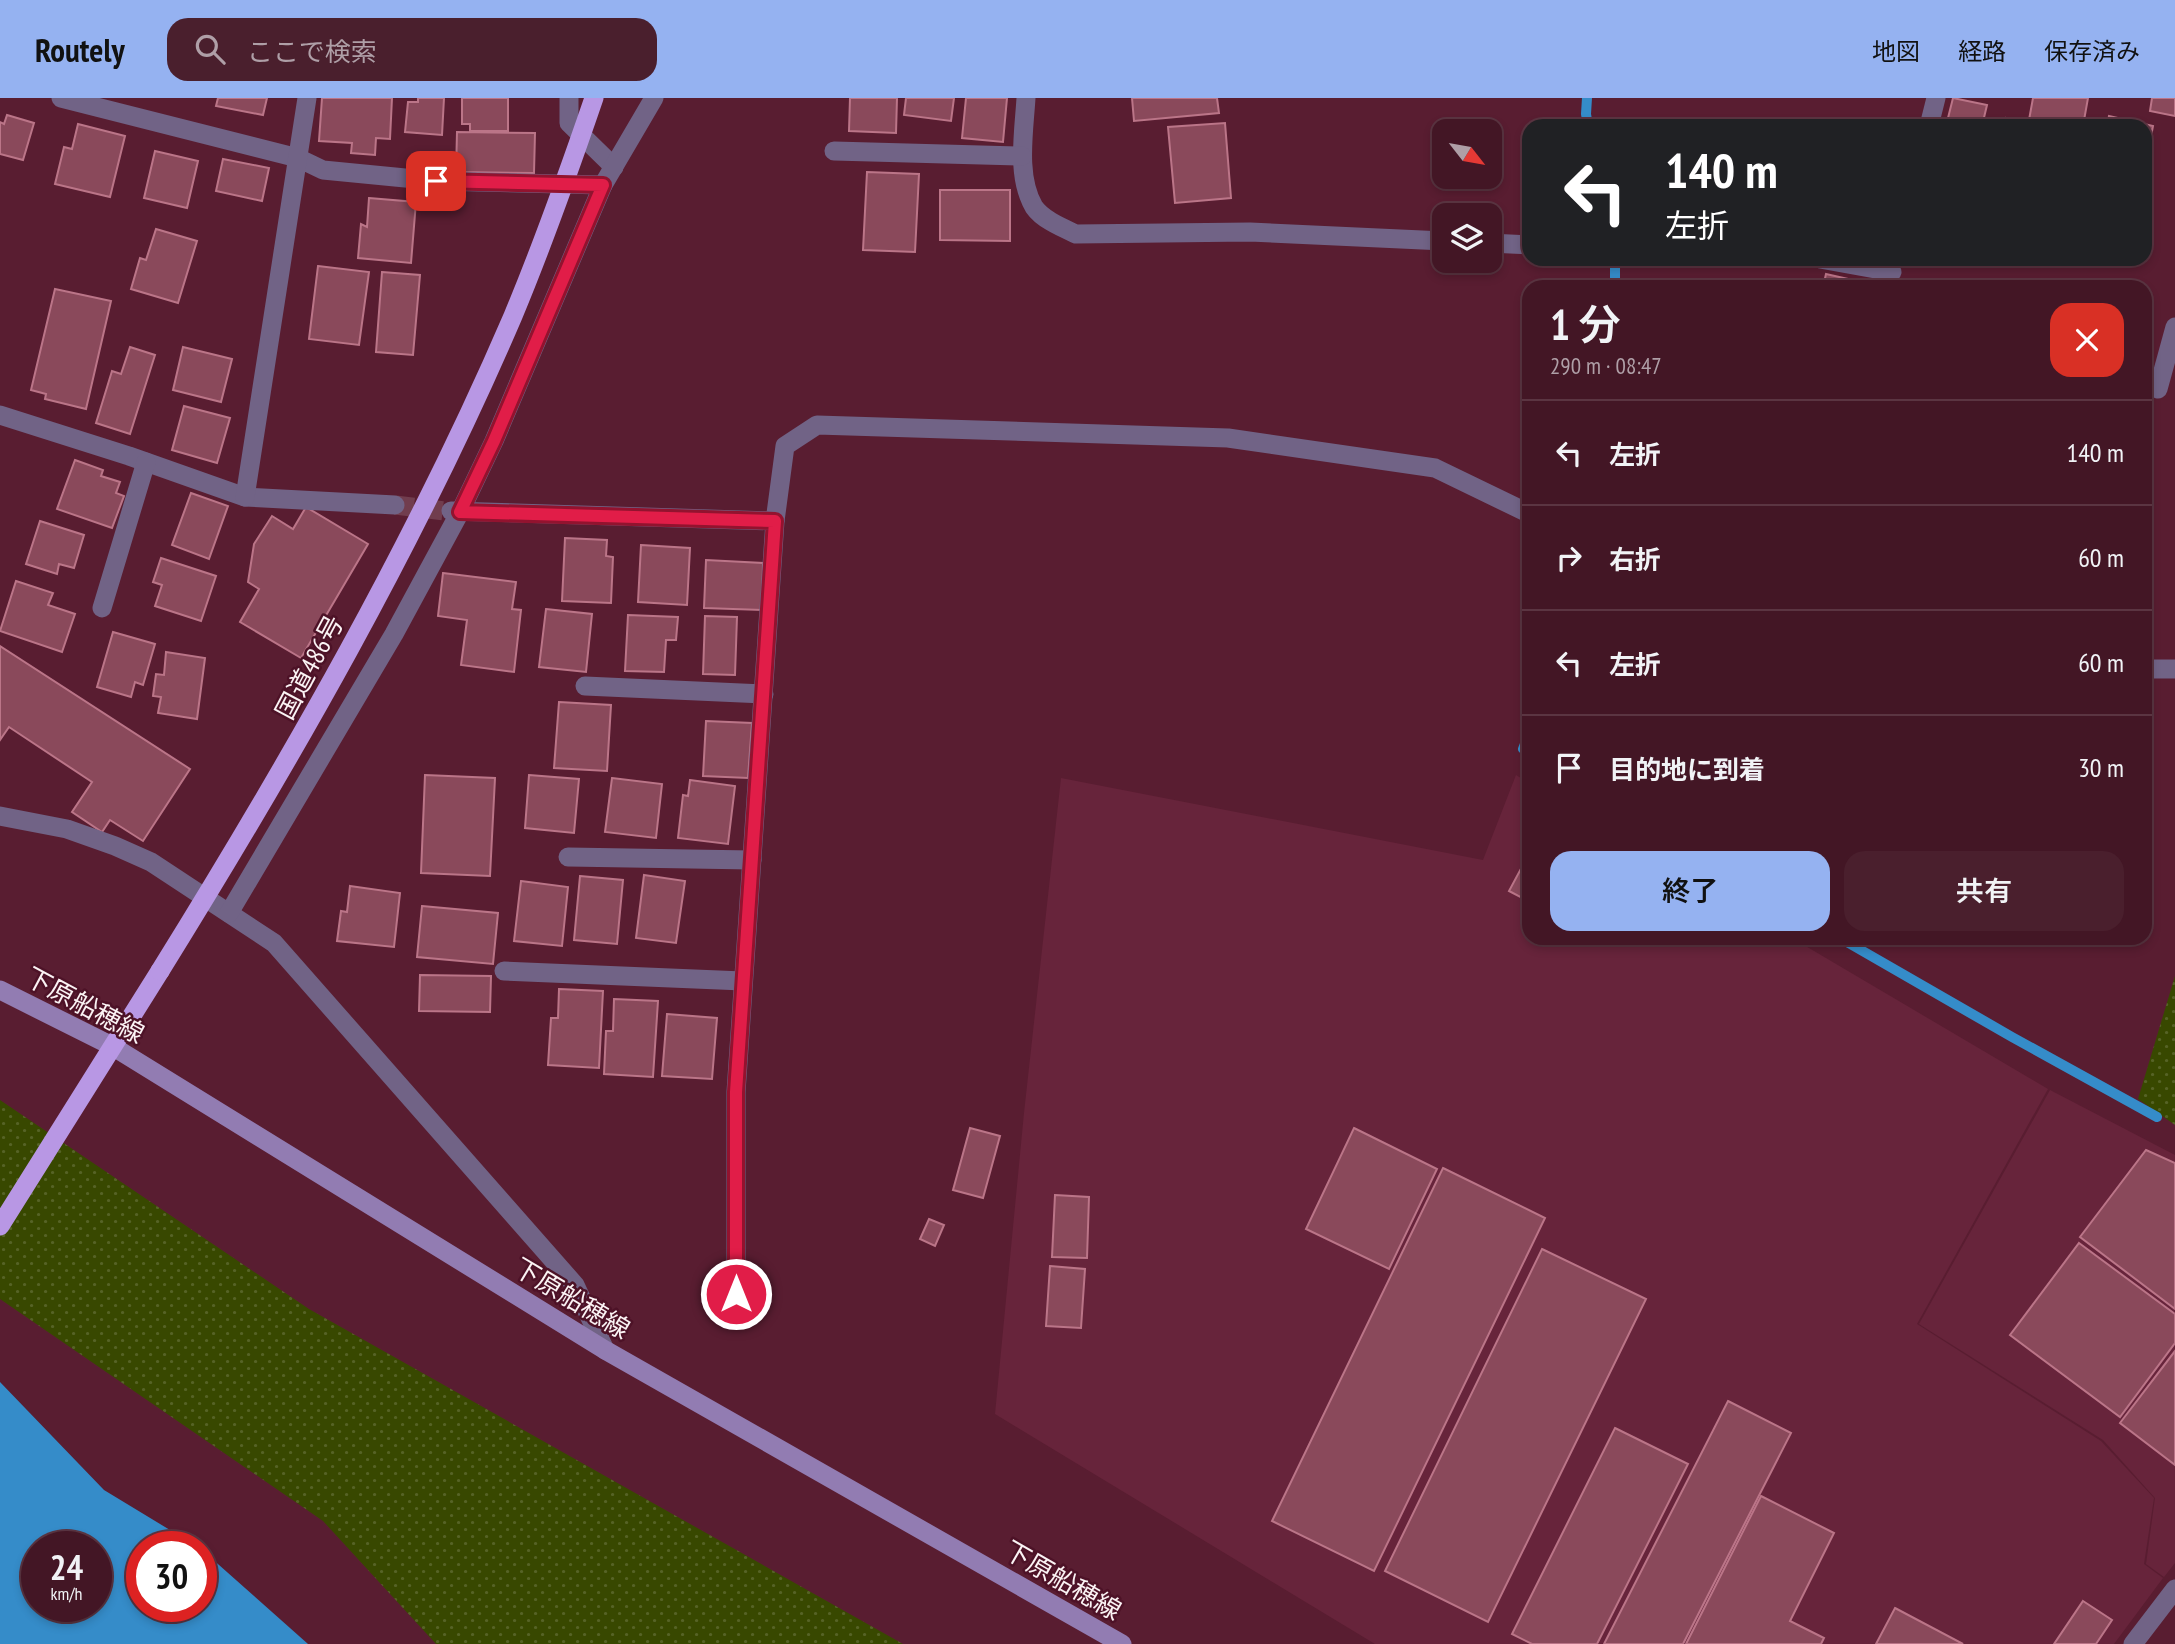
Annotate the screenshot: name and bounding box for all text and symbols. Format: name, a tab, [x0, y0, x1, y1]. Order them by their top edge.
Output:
search box	[167, 18, 657, 81]
text: Routely	[35, 28, 125, 71]
icon: search	[191, 30, 229, 68]
text: ここで検索	[247, 35, 377, 68]
text: 地図	[1872, 36, 1920, 67]
text: 経路	[1958, 36, 2006, 67]
text: 保存済み	[2044, 36, 2140, 67]
north arrow	[1432, 119, 1502, 189]
map controls	[1432, 119, 1502, 273]
text: 140 m	[1665, 138, 1778, 202]
icon: left	[1550, 147, 1641, 238]
pin	[406, 151, 466, 211]
icon: arrive	[417, 162, 455, 200]
button: layers	[1432, 203, 1502, 273]
text: 左折	[1665, 204, 1729, 246]
text: 1 分	[1550, 297, 1621, 352]
button: close	[2050, 303, 2124, 377]
text: 290 m · 08:47	[1550, 351, 1662, 380]
icon: left	[1550, 434, 1588, 472]
text: 140 m	[2066, 436, 2124, 469]
text: 左折	[1609, 438, 1661, 471]
icon: right	[1550, 539, 1588, 577]
text: 60 m	[2078, 541, 2124, 574]
text: 右折	[1609, 543, 1661, 576]
street label: 国道486号	[268, 609, 350, 725]
icon: left	[1550, 644, 1588, 682]
text: 60 m	[2078, 646, 2124, 679]
text: 左折	[1609, 648, 1661, 681]
icon: arrive	[1550, 749, 1588, 787]
text: 30 m	[2078, 751, 2124, 784]
text: 目的地に到着	[1609, 753, 1765, 786]
button: 終了	[1550, 851, 1830, 931]
button: 共有	[1844, 851, 2124, 931]
street label: 下原船穂線	[20, 960, 150, 1050]
street label: 下原船穂線	[508, 1250, 636, 1346]
position arrow	[699, 1257, 773, 1331]
speed limit sign: 30	[126, 1531, 217, 1622]
street label: 下原船穂線	[998, 1533, 1128, 1627]
text: 24	[50, 1544, 83, 1590]
text: km/h	[51, 1582, 82, 1605]

